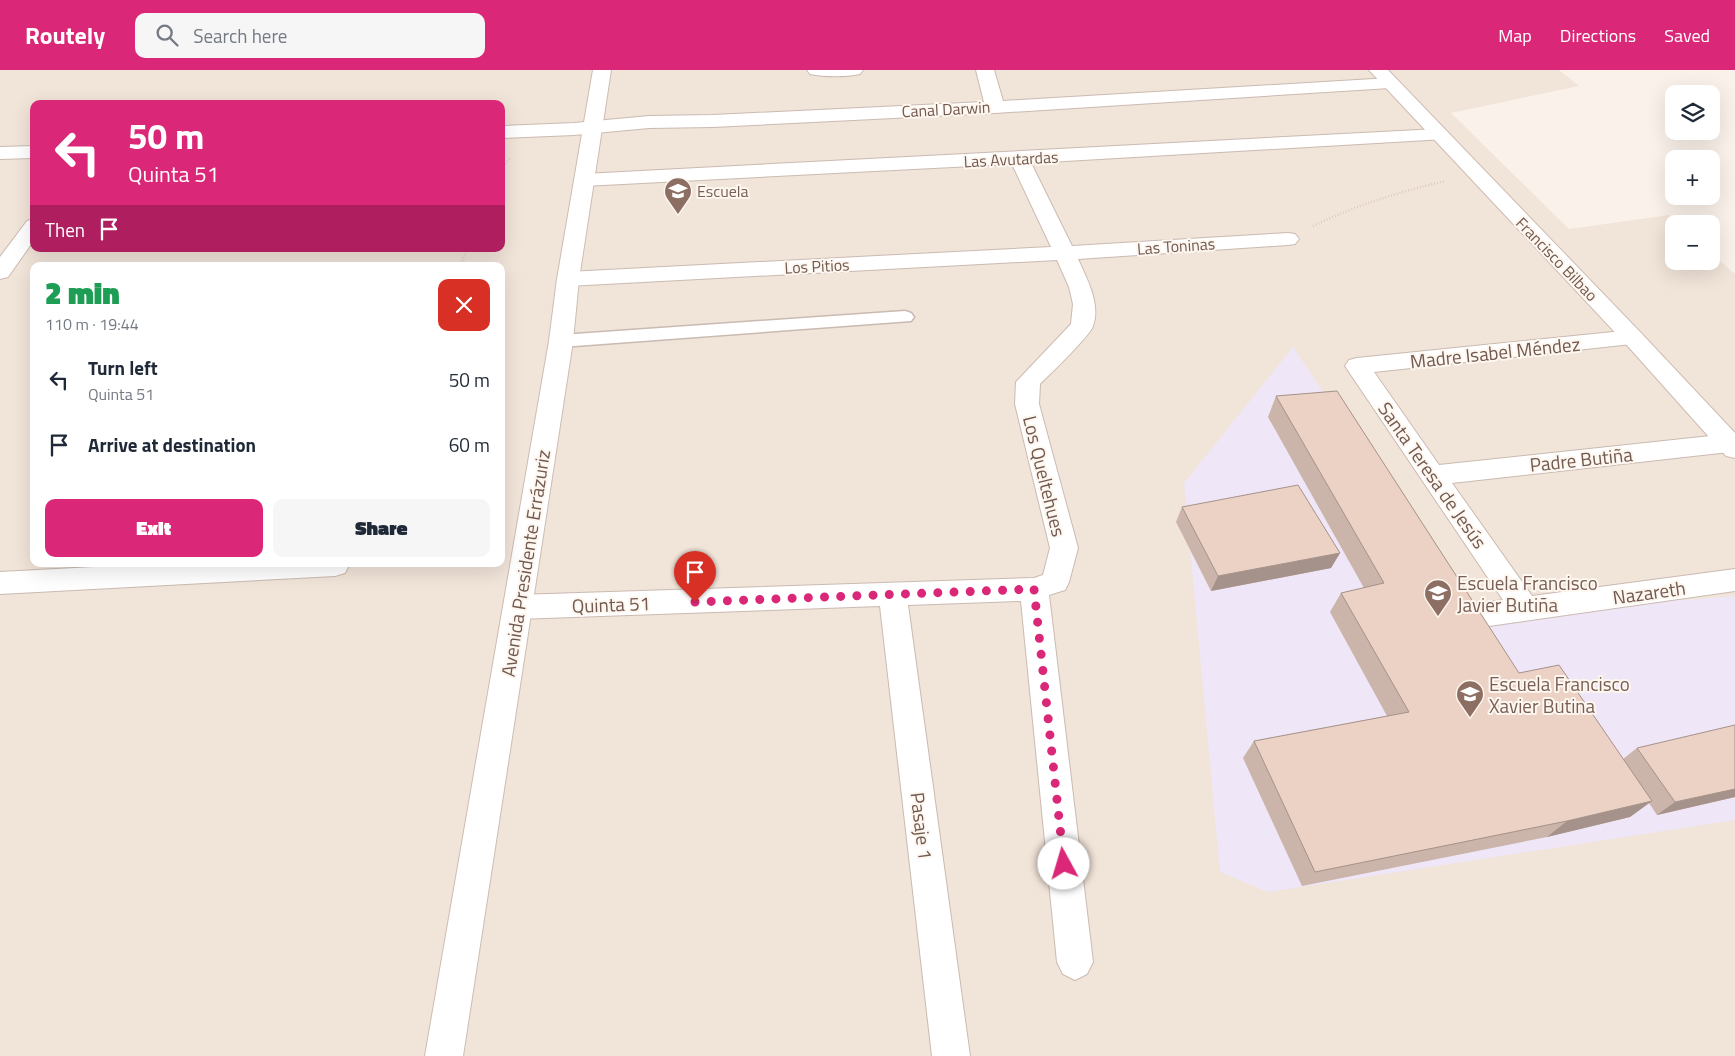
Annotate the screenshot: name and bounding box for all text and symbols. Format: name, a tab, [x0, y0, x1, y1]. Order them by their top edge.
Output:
search box	[135, 13, 485, 58]
text: Routely	[25, 17, 105, 53]
icon: search	[153, 21, 181, 49]
text: Search here	[193, 21, 287, 50]
text: Map	[1498, 22, 1532, 49]
text: Directions	[1560, 22, 1636, 49]
text: Saved	[1664, 22, 1710, 49]
map controls	[1665, 85, 1720, 270]
button: layers	[1665, 85, 1720, 140]
street label: Canal Darwin	[901, 95, 991, 123]
text: 50 m	[128, 109, 204, 163]
icon: left	[45, 120, 110, 185]
street label: Las Avutardas	[963, 145, 1059, 173]
button: +	[1665, 150, 1720, 205]
text: Quinta 51	[128, 157, 219, 191]
school or university icon: Escuela	[663, 176, 693, 215]
place label: Escuela	[697, 179, 749, 203]
street label: Francisco Bilbao	[1511, 211, 1603, 307]
text: Then	[45, 215, 85, 244]
icon: arrive	[95, 215, 123, 243]
button: −	[1665, 215, 1720, 270]
street label: Las Toninas	[1136, 231, 1216, 261]
street label: Los Pitios	[784, 252, 850, 280]
text: 2 min	[45, 270, 120, 316]
button: close	[438, 279, 490, 331]
text: 110 m · 19:44	[45, 312, 139, 336]
street label: Madre Isabel Méndez	[1409, 329, 1581, 375]
text: Turn left	[88, 353, 158, 382]
text: 50 m	[449, 365, 490, 394]
icon: left	[45, 366, 73, 394]
text: Quinta 51	[88, 382, 154, 406]
street label: Santa Teresa de Jesús	[1371, 396, 1495, 554]
street label: Los Queltehues	[1016, 413, 1074, 540]
text: Arrive at destination	[88, 430, 256, 459]
text: 60 m	[449, 430, 490, 459]
icon: arrive	[45, 431, 73, 459]
street label: Padre Butiña	[1528, 439, 1634, 479]
street label: Avenida Presidente Errázuriz	[493, 447, 557, 679]
button: Exit	[45, 499, 263, 557]
button: Share	[273, 499, 490, 557]
pin	[674, 551, 716, 602]
icon: arrive	[681, 558, 709, 586]
place label: Escuela Francisco Javier Butiña	[1457, 568, 1598, 619]
street label: Nazareth	[1611, 573, 1687, 611]
school or university icon: Escuela Francisco Javier Butiña	[1423, 578, 1453, 617]
street label: Quinta 51	[571, 588, 651, 620]
place label: Escuela Francisco Xavier Butina	[1489, 669, 1630, 720]
school or university icon: Escuela Francisco Xavier Butina	[1455, 679, 1485, 718]
street label: Pasaje 1	[903, 791, 941, 861]
position arrow	[1037, 837, 1089, 889]

